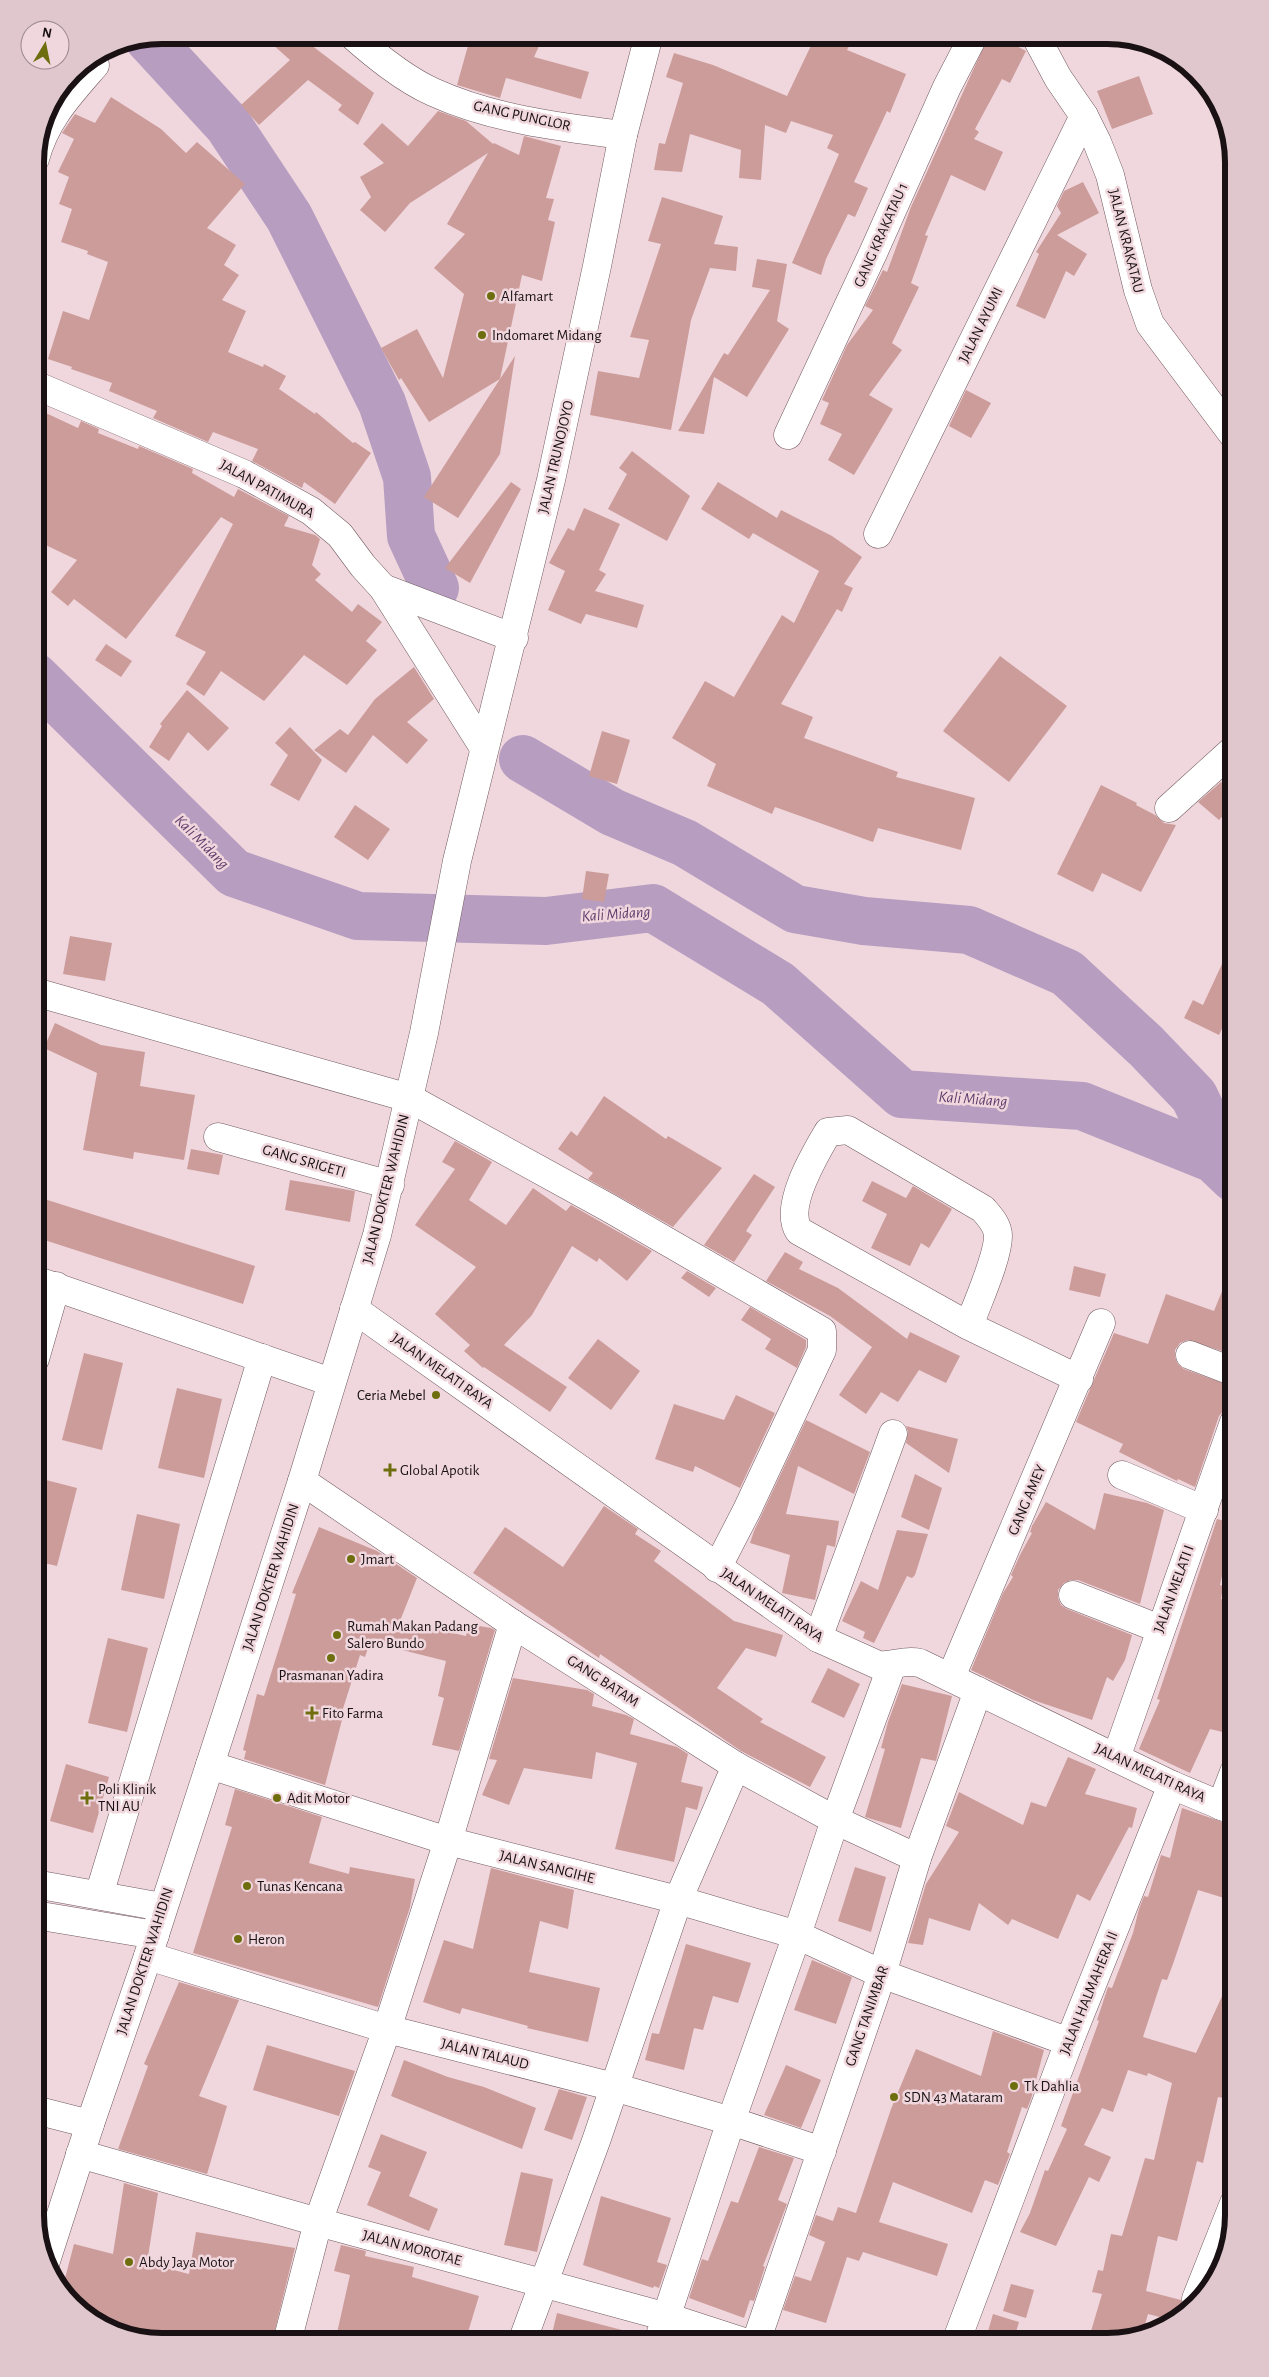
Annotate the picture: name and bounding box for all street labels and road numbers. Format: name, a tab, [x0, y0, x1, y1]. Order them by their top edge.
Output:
street label: GANG PUNGLOR	[472, 98, 572, 134]
street label: GANG KRAKATAU 1	[851, 181, 911, 289]
street label: JALAN KRAKATAU	[1106, 188, 1146, 294]
street label: JALAN AYUMI	[956, 285, 1006, 365]
street label: JALAN TRUNOJOYO	[536, 399, 576, 515]
street label: JALAN PATIMURA	[217, 457, 317, 521]
street label: JALAN DOKTER WAHIDIN	[360, 1113, 412, 1265]
street label: GANG SRIGETI	[261, 1142, 347, 1180]
street label: JALAN MELATI RAYA	[389, 1330, 496, 1412]
street label: GANG AMEY	[1005, 1463, 1049, 1537]
street label: JALAN DOKTER WAHIDIN	[240, 1502, 302, 1652]
street label: JALAN MELATI I	[1151, 1543, 1197, 1635]
street label: JALAN MELATI RAYA	[718, 1565, 826, 1645]
street label: GANG BATAM	[564, 1652, 642, 1710]
street label: JALAN MELATI RAYA	[1092, 1741, 1208, 1805]
street label: JALAN SANGIHE	[498, 1848, 596, 1886]
street label: JALAN DOKTER WAHIDIN	[114, 1886, 176, 2036]
street label: JALAN HALMAHERA II	[1057, 1929, 1121, 2057]
street label: GANG TANIMBAR	[843, 1964, 891, 2068]
street label: JALAN TALAUD	[440, 2036, 531, 2072]
street label: JALAN MOROTAE	[361, 2228, 463, 2268]

